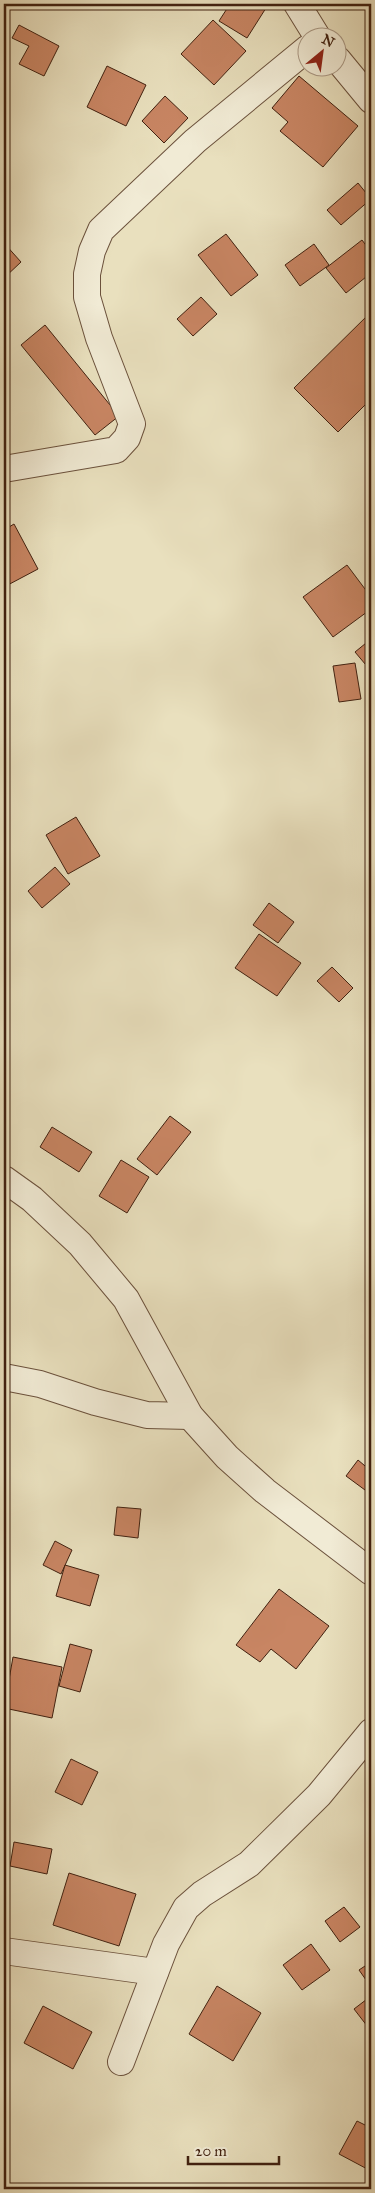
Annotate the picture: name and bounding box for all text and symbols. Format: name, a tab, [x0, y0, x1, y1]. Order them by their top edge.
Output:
north arrow	[298, 28, 348, 78]
text: N	[319, 31, 337, 51]
scale bar	[188, 2133, 279, 2165]
text: 20 m	[195, 2142, 227, 2160]

